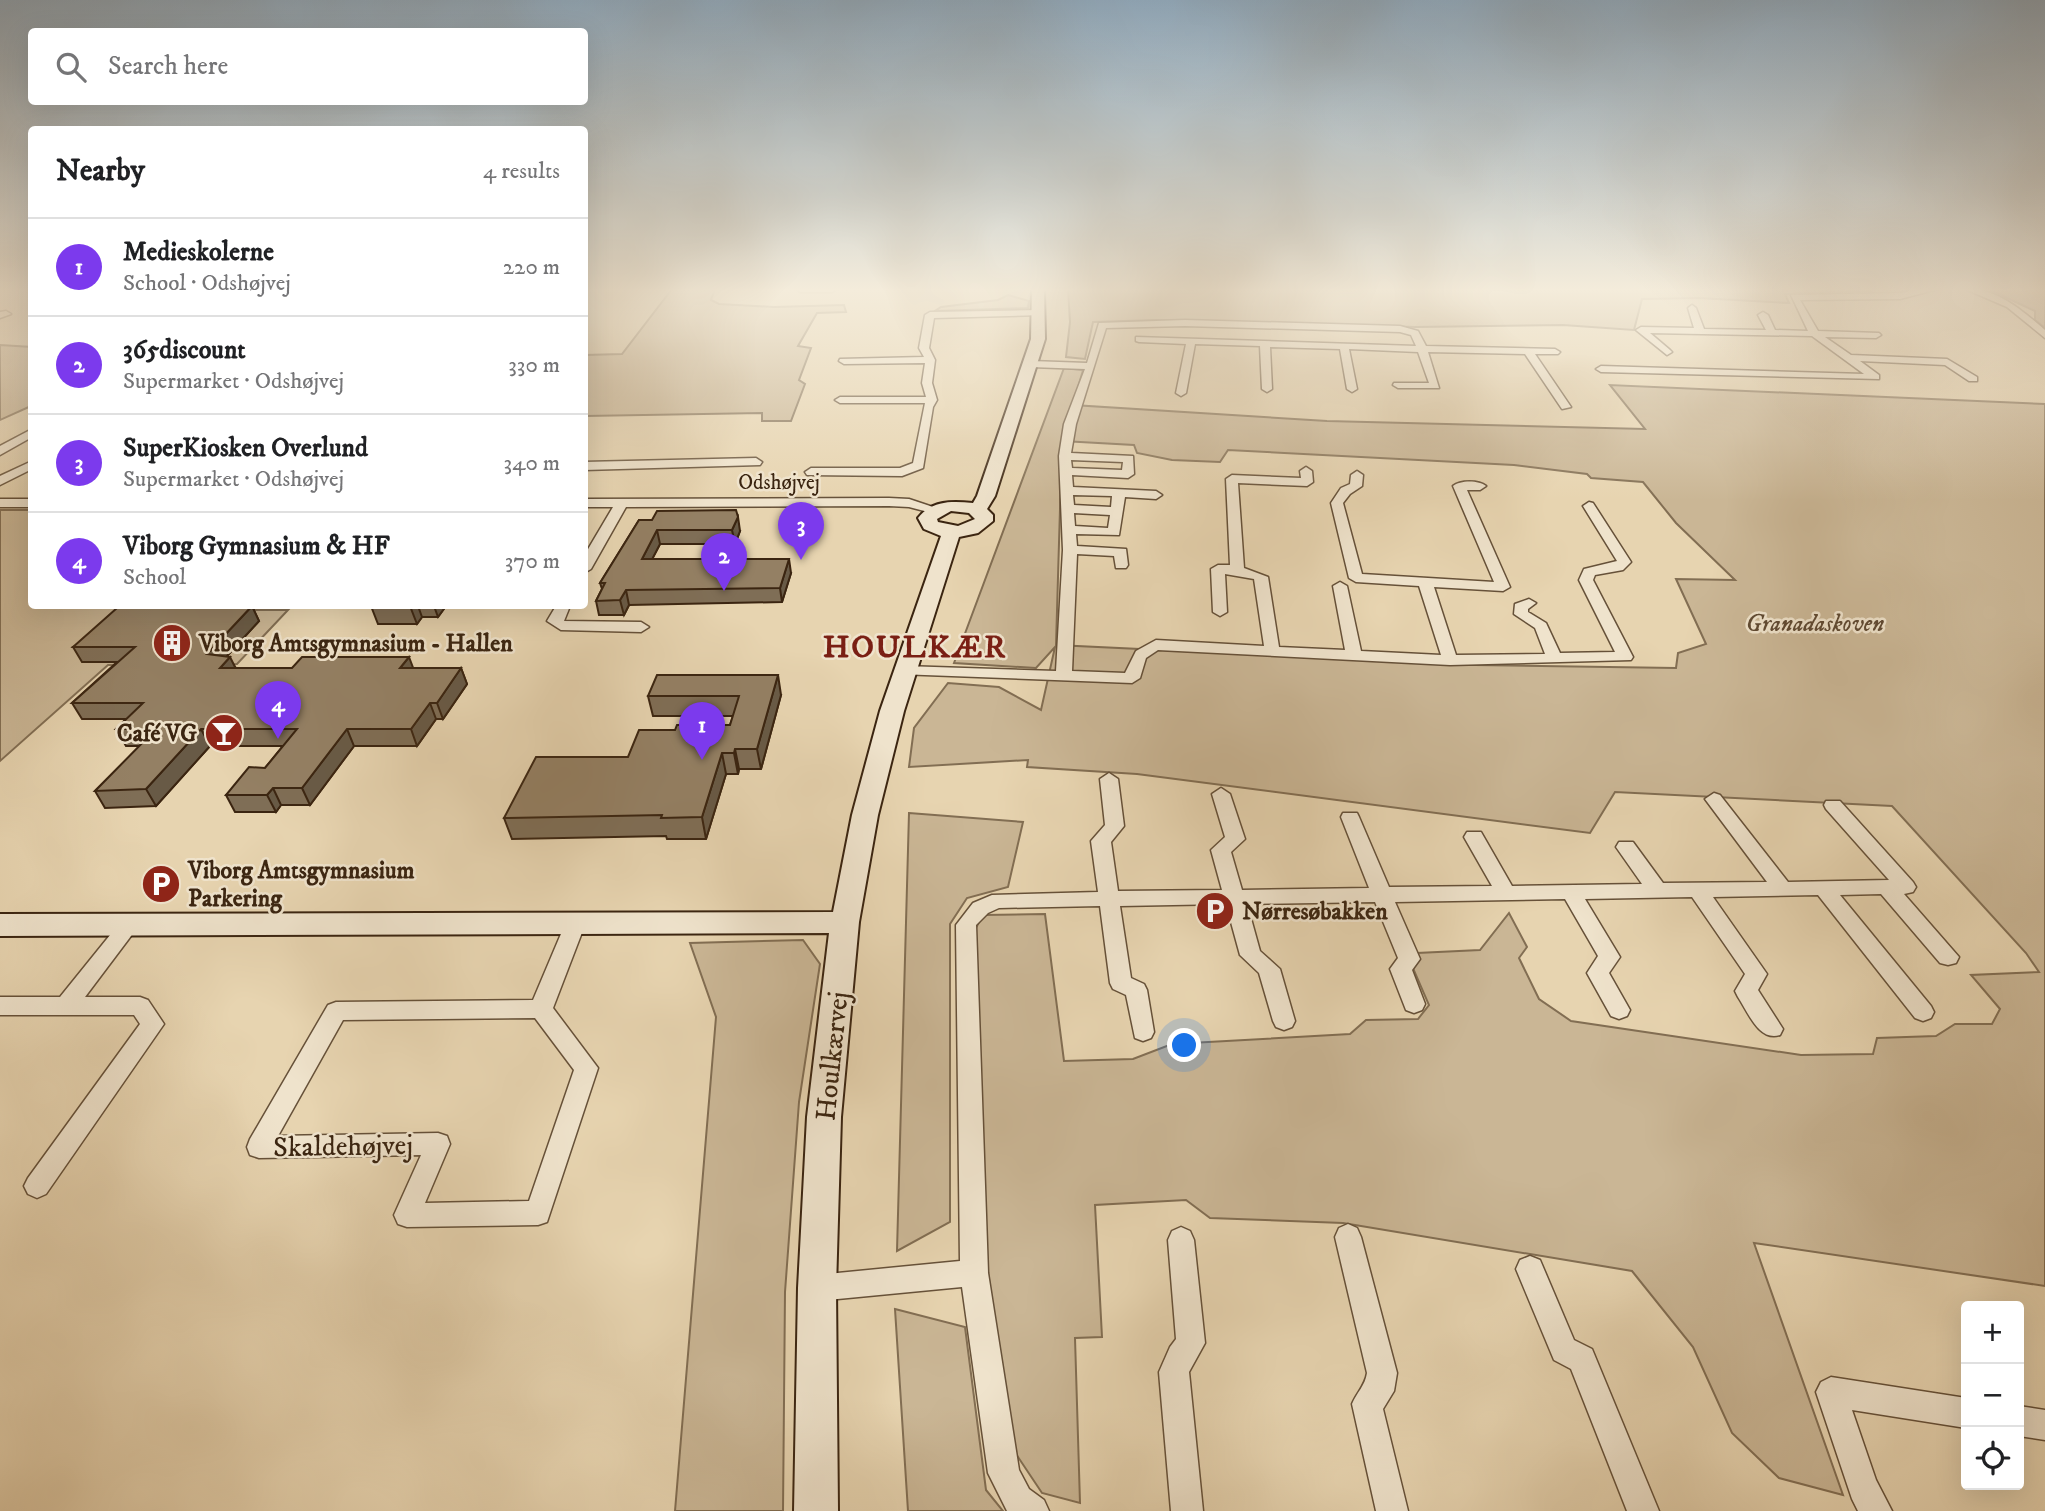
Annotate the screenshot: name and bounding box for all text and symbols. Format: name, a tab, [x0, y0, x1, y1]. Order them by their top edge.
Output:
search box	[28, 28, 588, 105]
icon: search	[52, 48, 90, 86]
text: Search here	[108, 50, 228, 83]
text: Nearby	[56, 153, 145, 190]
text: 4 results	[483, 157, 560, 186]
text: Medieskolerne	[123, 236, 274, 269]
text: 1	[75, 253, 83, 282]
text: 220 m	[503, 253, 560, 282]
text: School · Odshøjvej	[123, 269, 291, 298]
text: 365discount	[123, 334, 246, 367]
text: 2	[73, 351, 85, 380]
text: 330 m	[508, 351, 560, 380]
text: Supermarket · Odshøjvej	[123, 367, 344, 396]
text: SuperKiosken Overlund	[123, 432, 368, 465]
text: 3	[75, 449, 83, 478]
text: 340 m	[504, 449, 560, 478]
text: Supermarket · Odshøjvej	[123, 465, 344, 494]
street label: Odshøjvej	[738, 470, 820, 496]
pin: 3	[778, 502, 824, 560]
text: Viborg Gymnasium & HF	[123, 530, 390, 563]
pin: 2	[701, 533, 747, 591]
text: 4	[72, 547, 86, 576]
text: 370 m	[505, 547, 560, 576]
text: School	[123, 563, 186, 592]
park label: Granadaskoven	[1746, 609, 1884, 639]
building icon: Viborg Amtsgymnasium - Hallen	[151, 622, 193, 664]
district label: HOULKÆR	[823, 628, 1007, 668]
place label: Viborg Amtsgymnasium - Hallen	[198, 629, 513, 659]
pin: 4	[255, 681, 301, 739]
pin: 1	[679, 702, 725, 760]
bar icon: Café VG	[203, 712, 245, 754]
place label: Café VG	[117, 719, 197, 749]
place label: Viborg Amtsgymnasium Parkering	[187, 856, 415, 914]
parking icon: Viborg Amtsgymnasium Parkering	[140, 863, 182, 905]
parking icon: Nørresøbakken	[1194, 890, 1236, 932]
place label: Nørresøbakken	[1242, 897, 1388, 927]
street label: Houlkærvej	[808, 990, 857, 1123]
your location	[1167, 1028, 1201, 1062]
street label: Skaldehøjvej	[273, 1128, 413, 1165]
map controls	[1961, 1301, 2024, 1490]
button: +	[1961, 1301, 2024, 1364]
button: −	[1961, 1364, 2024, 1427]
button: locate	[1961, 1427, 2024, 1490]

